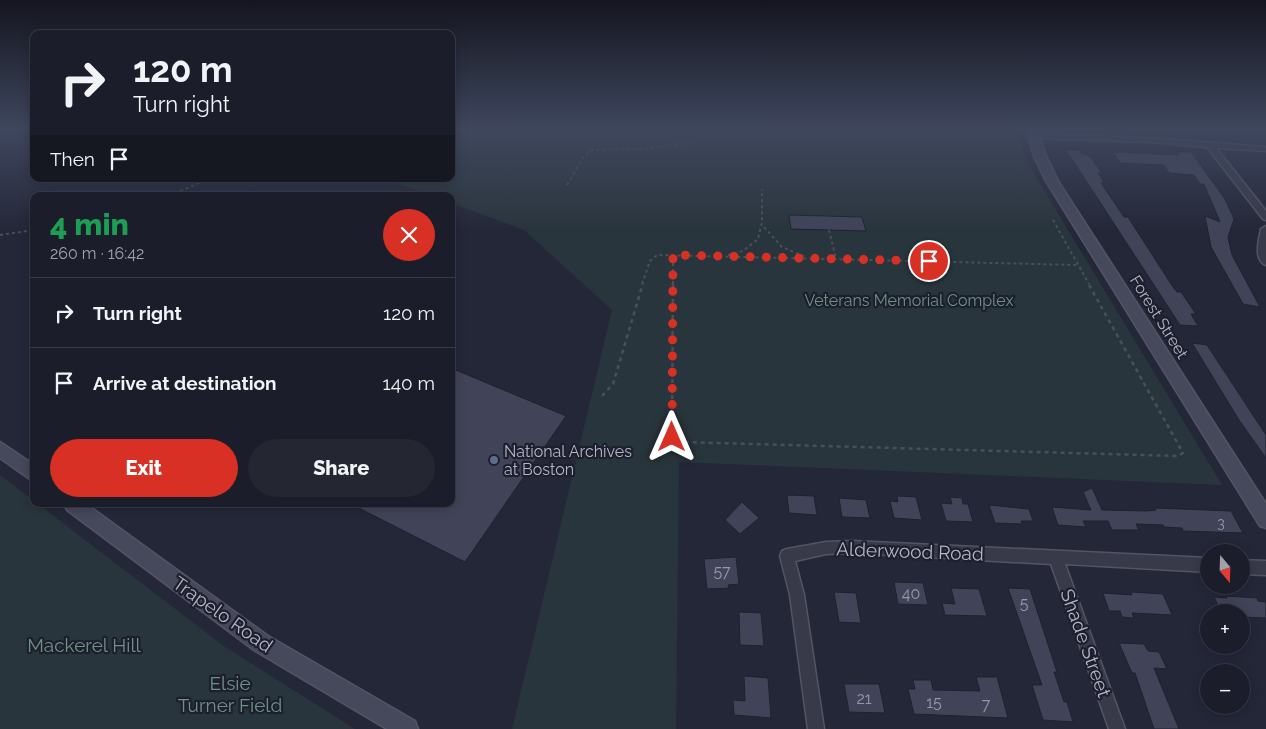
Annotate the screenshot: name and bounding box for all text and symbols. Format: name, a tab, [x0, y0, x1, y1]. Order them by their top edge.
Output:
text: 120 m	[133, 49, 233, 90]
icon: right	[50, 50, 115, 115]
text: Turn right	[133, 91, 230, 117]
icon: arrive	[105, 145, 133, 173]
text: Then	[50, 148, 95, 170]
text: 4 min	[50, 207, 129, 242]
button: close	[383, 209, 435, 261]
pin	[908, 240, 950, 282]
text: 260 m · 16:42	[50, 244, 144, 263]
icon: arrive	[915, 247, 943, 275]
street label: Forest Street	[1126, 272, 1192, 363]
park label: Veterans Memorial Complex	[804, 291, 1014, 310]
icon: right	[50, 299, 78, 327]
text: Turn right	[93, 302, 182, 324]
text: 120 m	[383, 302, 435, 324]
icon: arrive	[50, 369, 78, 397]
text: Arrive at destination	[93, 372, 277, 394]
text: 140 m	[383, 372, 435, 394]
position arrow	[645, 410, 697, 462]
button: Exit	[50, 439, 238, 497]
button: Share	[248, 439, 435, 497]
place label: National Archives at Boston	[504, 442, 632, 479]
marker: National Archives at Boston	[488, 454, 500, 466]
house number: 3	[1217, 515, 1225, 531]
street label: Alderwood Road	[836, 537, 984, 565]
north arrow	[1200, 544, 1250, 594]
map controls	[1200, 544, 1250, 714]
house number: 57	[713, 562, 731, 581]
street label: Trapelo Road	[169, 572, 277, 656]
house number: 40	[902, 584, 920, 603]
street label: Shade Street	[1056, 586, 1116, 701]
house number: 5	[1020, 594, 1029, 613]
button: +	[1200, 604, 1250, 654]
park label: Mackerel Hill	[27, 634, 142, 656]
button: −	[1200, 664, 1250, 714]
park label: Elsie Turner Field	[178, 672, 282, 716]
house number: 21	[856, 689, 872, 708]
house number: 15	[926, 693, 942, 712]
house number: 7	[982, 695, 991, 714]

